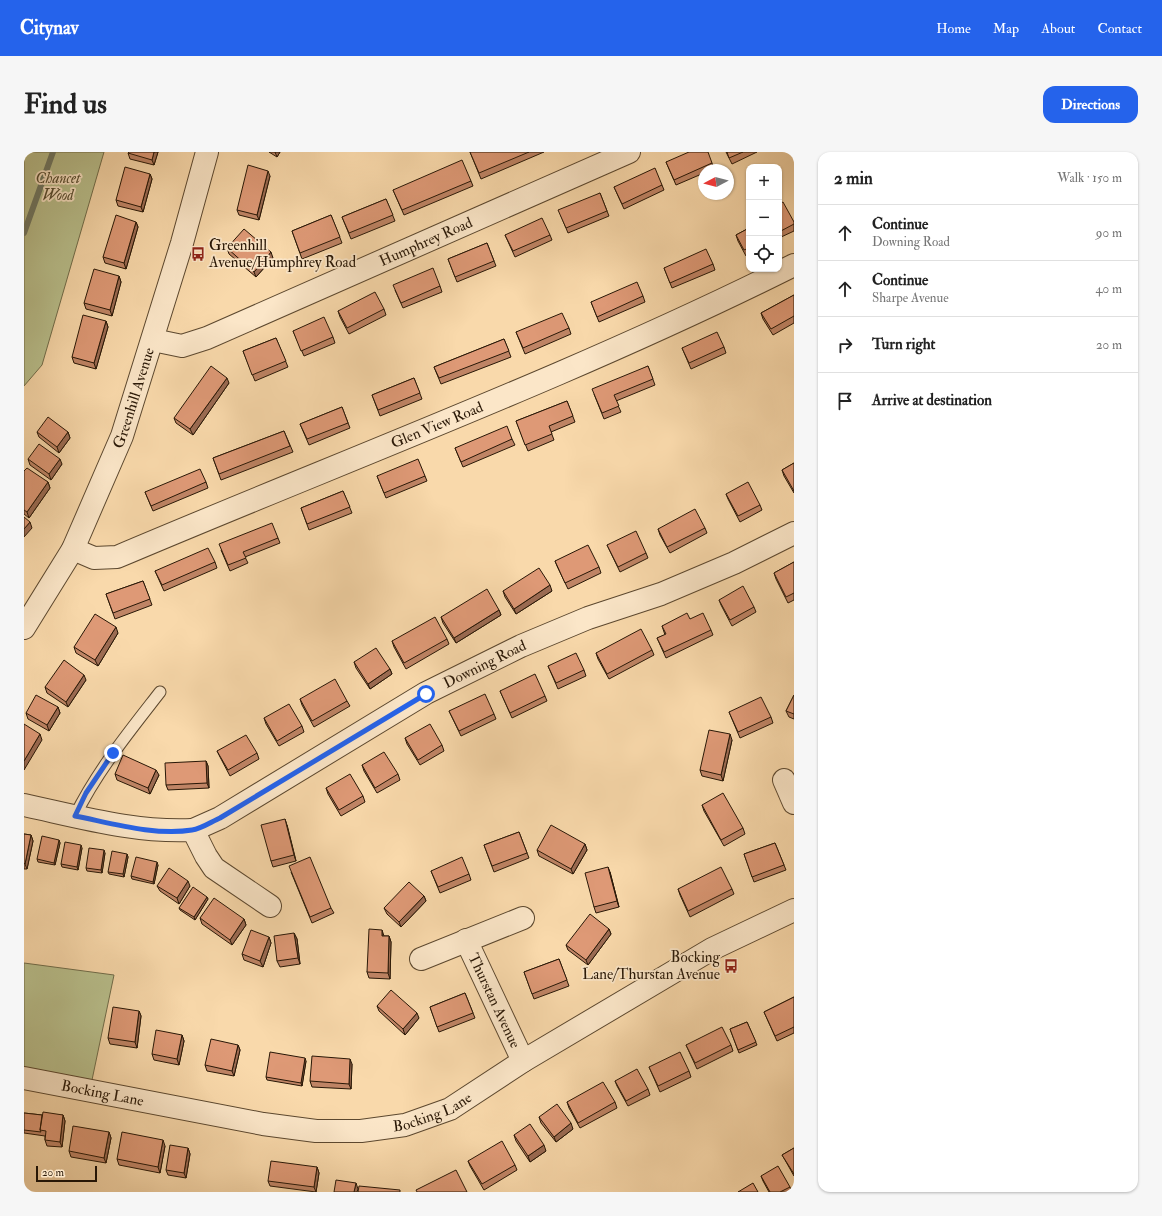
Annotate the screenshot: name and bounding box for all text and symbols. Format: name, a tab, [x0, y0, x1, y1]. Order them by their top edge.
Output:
text: Citynav	[20, 16, 79, 40]
text: Home	[936, 20, 971, 37]
text: Map	[993, 20, 1019, 37]
text: About	[1041, 20, 1075, 37]
text: Contact	[1097, 20, 1142, 37]
button: Directions	[1043, 86, 1138, 123]
text: Find us	[24, 87, 107, 122]
north arrow	[698, 164, 734, 200]
map controls	[746, 164, 782, 272]
button: +	[746, 164, 782, 200]
text: 2 min	[834, 168, 873, 189]
park label: Chancet Wood	[36, 169, 81, 205]
text: Walk · 150 m	[1057, 170, 1122, 186]
button: −	[746, 200, 782, 236]
street label: Humphrey Road	[376, 212, 476, 270]
text: Continue	[872, 215, 928, 234]
icon: ahead	[834, 222, 856, 244]
text: 90 m	[1096, 225, 1122, 241]
text: Downing Road	[872, 234, 950, 250]
place label: Greenhill Avenue/Humphrey Road	[208, 236, 357, 273]
button: locate	[746, 236, 782, 272]
bus stop icon: Greenhill Avenue/Humphrey Road	[190, 246, 206, 262]
text: Continue	[872, 271, 928, 290]
icon: ahead	[834, 278, 856, 300]
text: 40 m	[1096, 281, 1122, 297]
text: Sharpe Avenue	[872, 290, 949, 306]
icon: right	[834, 334, 856, 356]
text: Turn right	[872, 335, 935, 354]
text: 20 m	[1096, 337, 1122, 353]
street label: Greenhill Avenue	[108, 345, 158, 451]
icon: arrive	[834, 390, 856, 412]
text: Arrive at destination	[872, 391, 992, 410]
street label: Glen View Road	[388, 397, 486, 452]
street label: Downing Road	[440, 635, 529, 692]
route start	[417, 685, 435, 703]
route end	[104, 744, 122, 762]
place label: Bocking Lane/Thurstan Avenue	[582, 948, 721, 984]
street label: Thurstan Avenue	[464, 950, 525, 1051]
bus stop icon: Bocking Lane/Thurstan Avenue	[723, 958, 739, 974]
street label: Bocking Lane	[60, 1076, 145, 1110]
street label: Bocking Lane	[392, 1088, 475, 1136]
scale bar	[36, 1164, 97, 1183]
text: 20 m	[42, 1166, 64, 1179]

